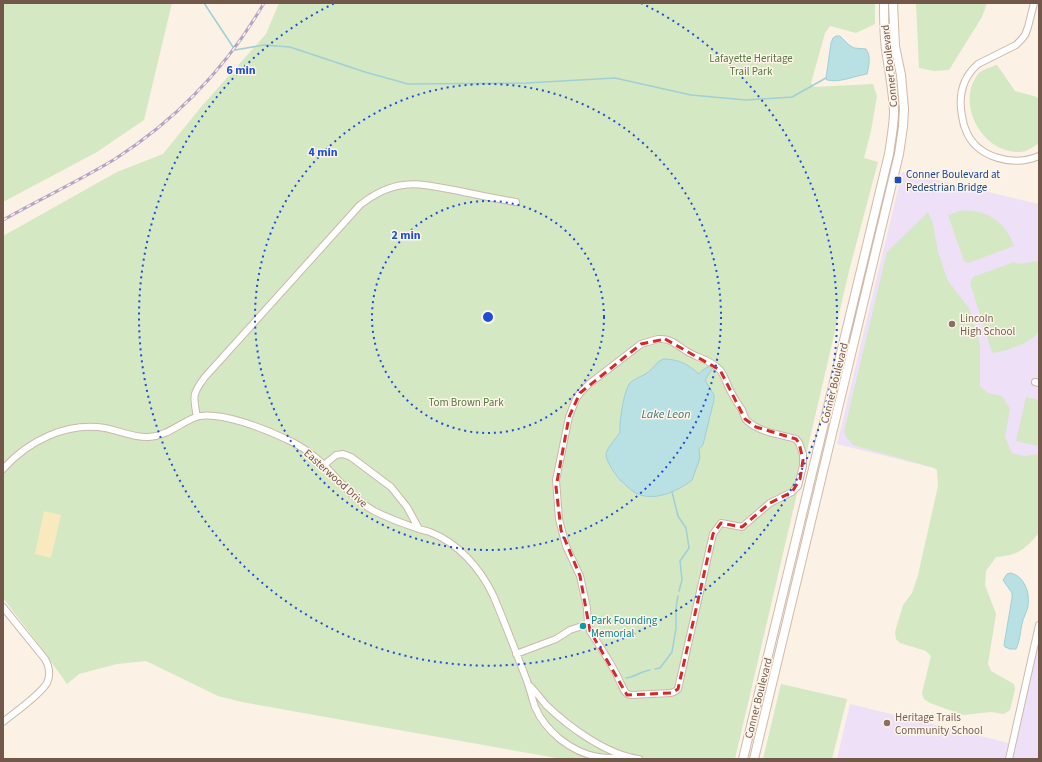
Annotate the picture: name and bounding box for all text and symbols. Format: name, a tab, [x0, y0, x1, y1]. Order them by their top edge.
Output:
street label: Conner Boulevard	[878, 24, 901, 108]
park label: Lafayette Heritage Trail Park	[709, 51, 793, 79]
text: 6 min	[226, 62, 256, 79]
text: 4 min	[308, 144, 338, 161]
place label: Conner Boulevard at Pedestrian Bridge	[906, 167, 1000, 195]
marker: Conner Boulevard at Pedestrian Bridge	[893, 175, 903, 185]
text: 2 min	[391, 227, 421, 244]
centre of rings	[481, 310, 495, 324]
place label: Lincoln High School	[960, 311, 1015, 339]
marker: Lincoln High School	[947, 319, 957, 329]
street label: Conner Boulevard	[817, 341, 852, 425]
park label: Tom Brown Park	[428, 395, 504, 410]
water label: Lake Leon	[641, 406, 691, 423]
street label: Easterwood Drive	[301, 446, 371, 511]
place label: Park Founding Memorial	[591, 613, 658, 641]
marker: Park Founding Memorial	[578, 621, 588, 631]
street label: Conner Boulevard	[741, 656, 776, 740]
place label: Heritage Trails Community School	[895, 710, 983, 738]
marker: Heritage Trails Community School	[882, 718, 892, 728]

